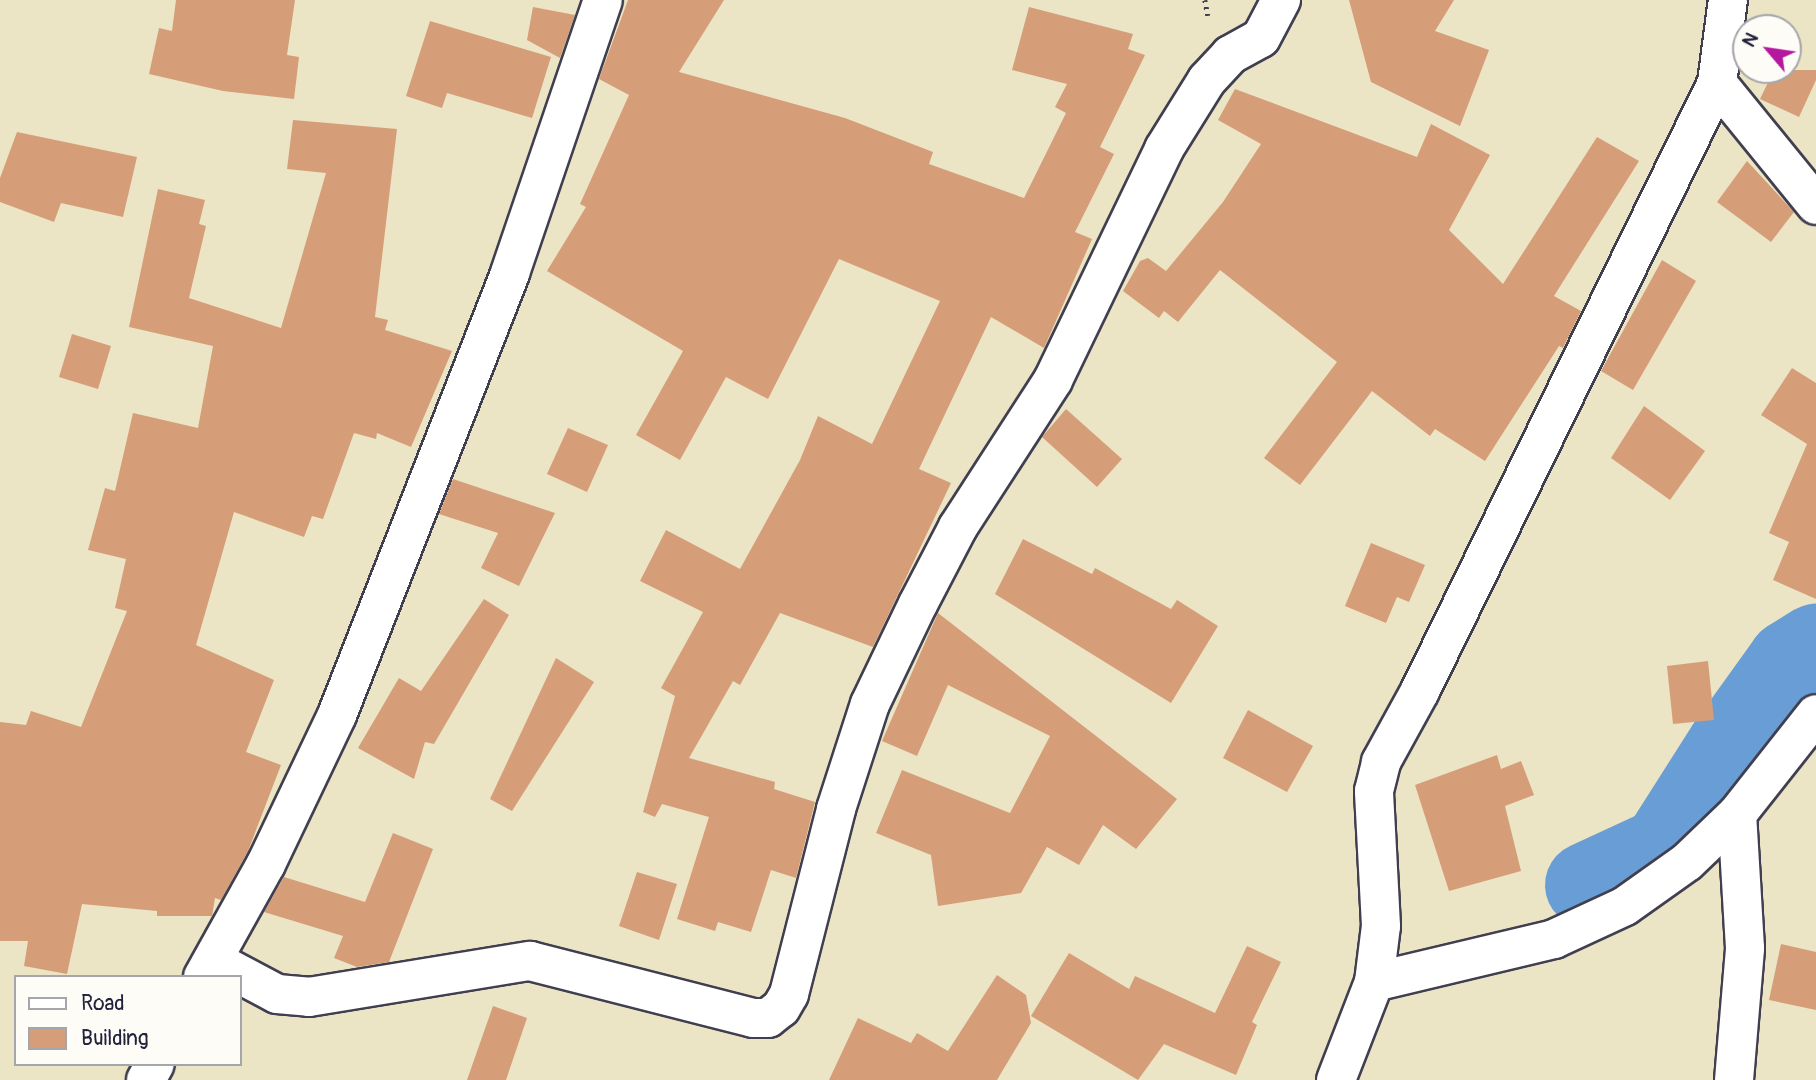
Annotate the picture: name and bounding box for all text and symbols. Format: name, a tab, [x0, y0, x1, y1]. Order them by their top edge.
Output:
north arrow	[1732, 14, 1802, 84]
text: N	[1737, 28, 1764, 51]
legend	[14, 975, 242, 1066]
text: Road	[81, 990, 125, 1017]
text: Building	[81, 1025, 148, 1052]

